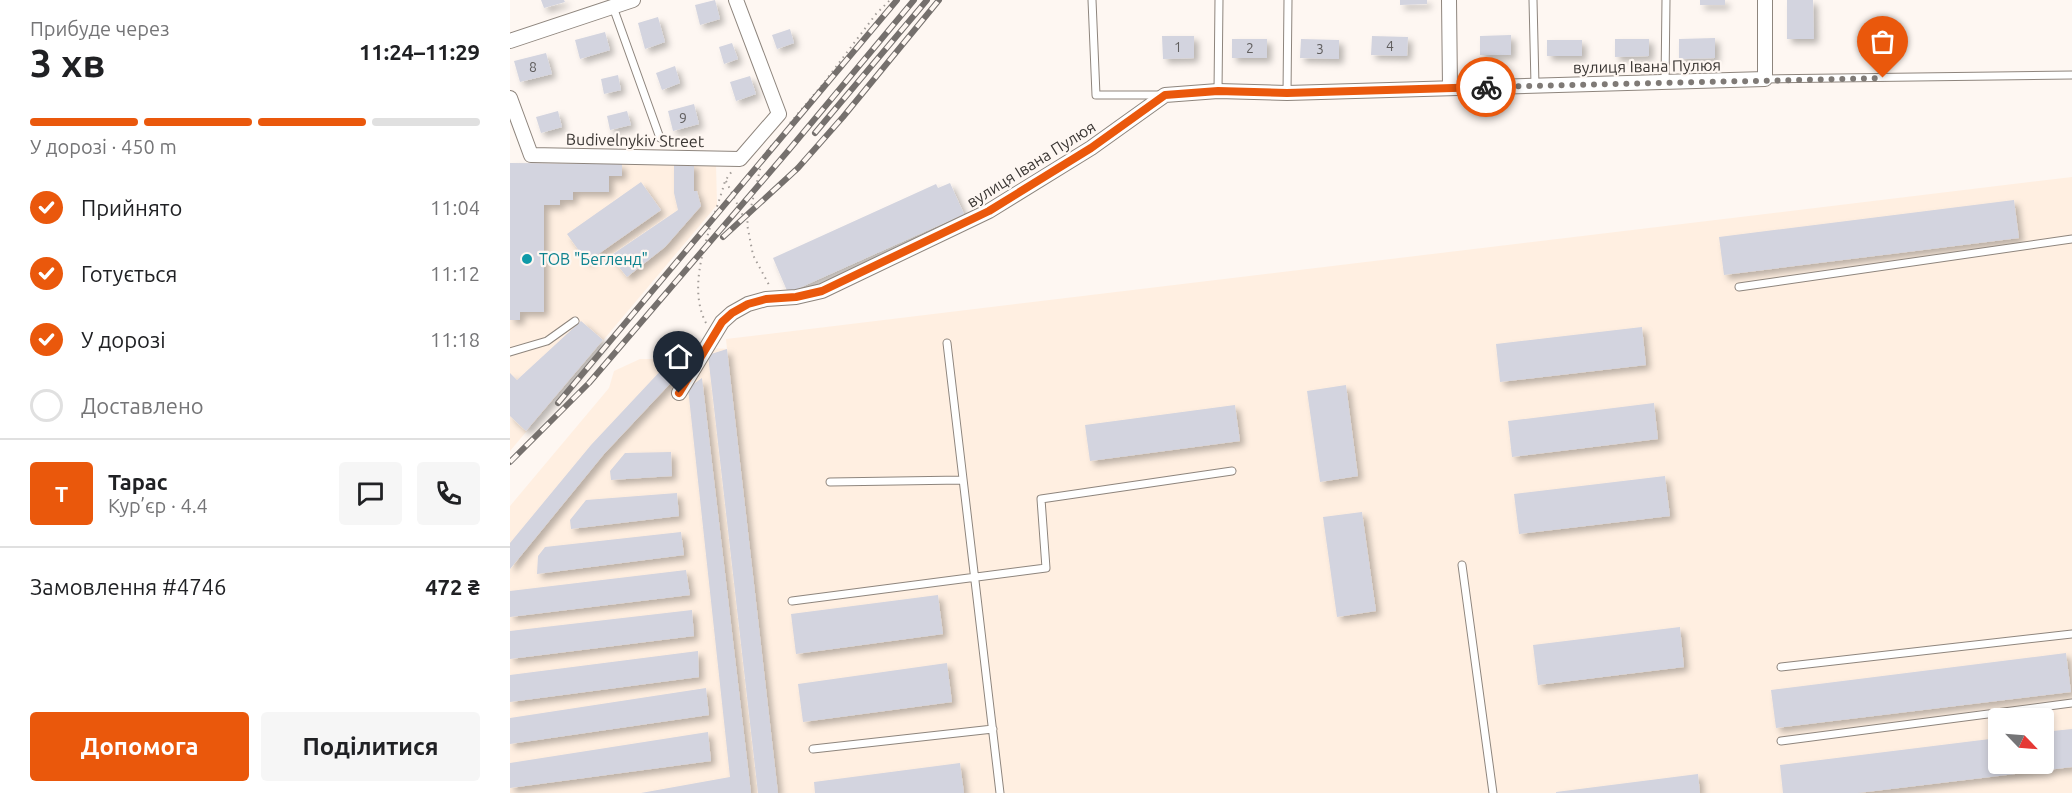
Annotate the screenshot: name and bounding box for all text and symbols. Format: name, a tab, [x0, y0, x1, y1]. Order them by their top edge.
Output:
pin	[1857, 16, 1908, 78]
text: Прибуде через	[30, 17, 170, 40]
icon: bag	[1866, 25, 1899, 58]
house number: 4	[1386, 38, 1394, 54]
text: 11:24–11:29	[359, 39, 480, 64]
house number: 1	[1174, 39, 1182, 55]
house number: 2	[1246, 40, 1254, 56]
text: 3 хв	[30, 41, 105, 84]
house number: 3	[1316, 41, 1324, 57]
street label: вулиця Івана Пулюя	[1573, 56, 1721, 76]
courier	[1456, 57, 1516, 117]
house number: 8	[529, 59, 537, 75]
icon: bike	[1470, 71, 1503, 104]
house number: 9	[679, 110, 687, 126]
street label: вулиця Івана Пулюя	[963, 117, 1099, 211]
street label: Budivelnykiv Street	[566, 130, 705, 150]
text: У дорозі · 450 m	[30, 135, 177, 158]
icon: check	[30, 191, 63, 224]
text: Прийнято	[81, 195, 182, 220]
text: 11:04	[430, 196, 480, 219]
place label: ТОВ "Бегленд"	[539, 250, 648, 268]
marker: ТОВ "Бегленд"	[520, 252, 534, 266]
icon: check	[30, 257, 63, 290]
text: Готується	[81, 261, 177, 286]
text: 11:12	[430, 262, 480, 285]
icon: check	[30, 323, 63, 356]
text: У дорозі	[81, 327, 166, 352]
text: 11:18	[430, 328, 480, 351]
pin	[653, 331, 704, 393]
icon: home	[662, 340, 695, 373]
text: Доставлено	[81, 393, 204, 418]
button: chat	[339, 462, 402, 525]
button: phone	[417, 462, 480, 525]
text: Тарас	[108, 469, 168, 494]
text: Т	[55, 481, 68, 506]
text: Кур’єр · 4.4	[108, 494, 208, 517]
text: Замовлення #4746	[30, 574, 226, 599]
text: 472 ₴	[425, 574, 480, 599]
north arrow	[1988, 708, 2054, 774]
map controls	[1988, 708, 2054, 774]
button: Допомога	[30, 712, 249, 781]
button: Поділитися	[261, 712, 480, 781]

